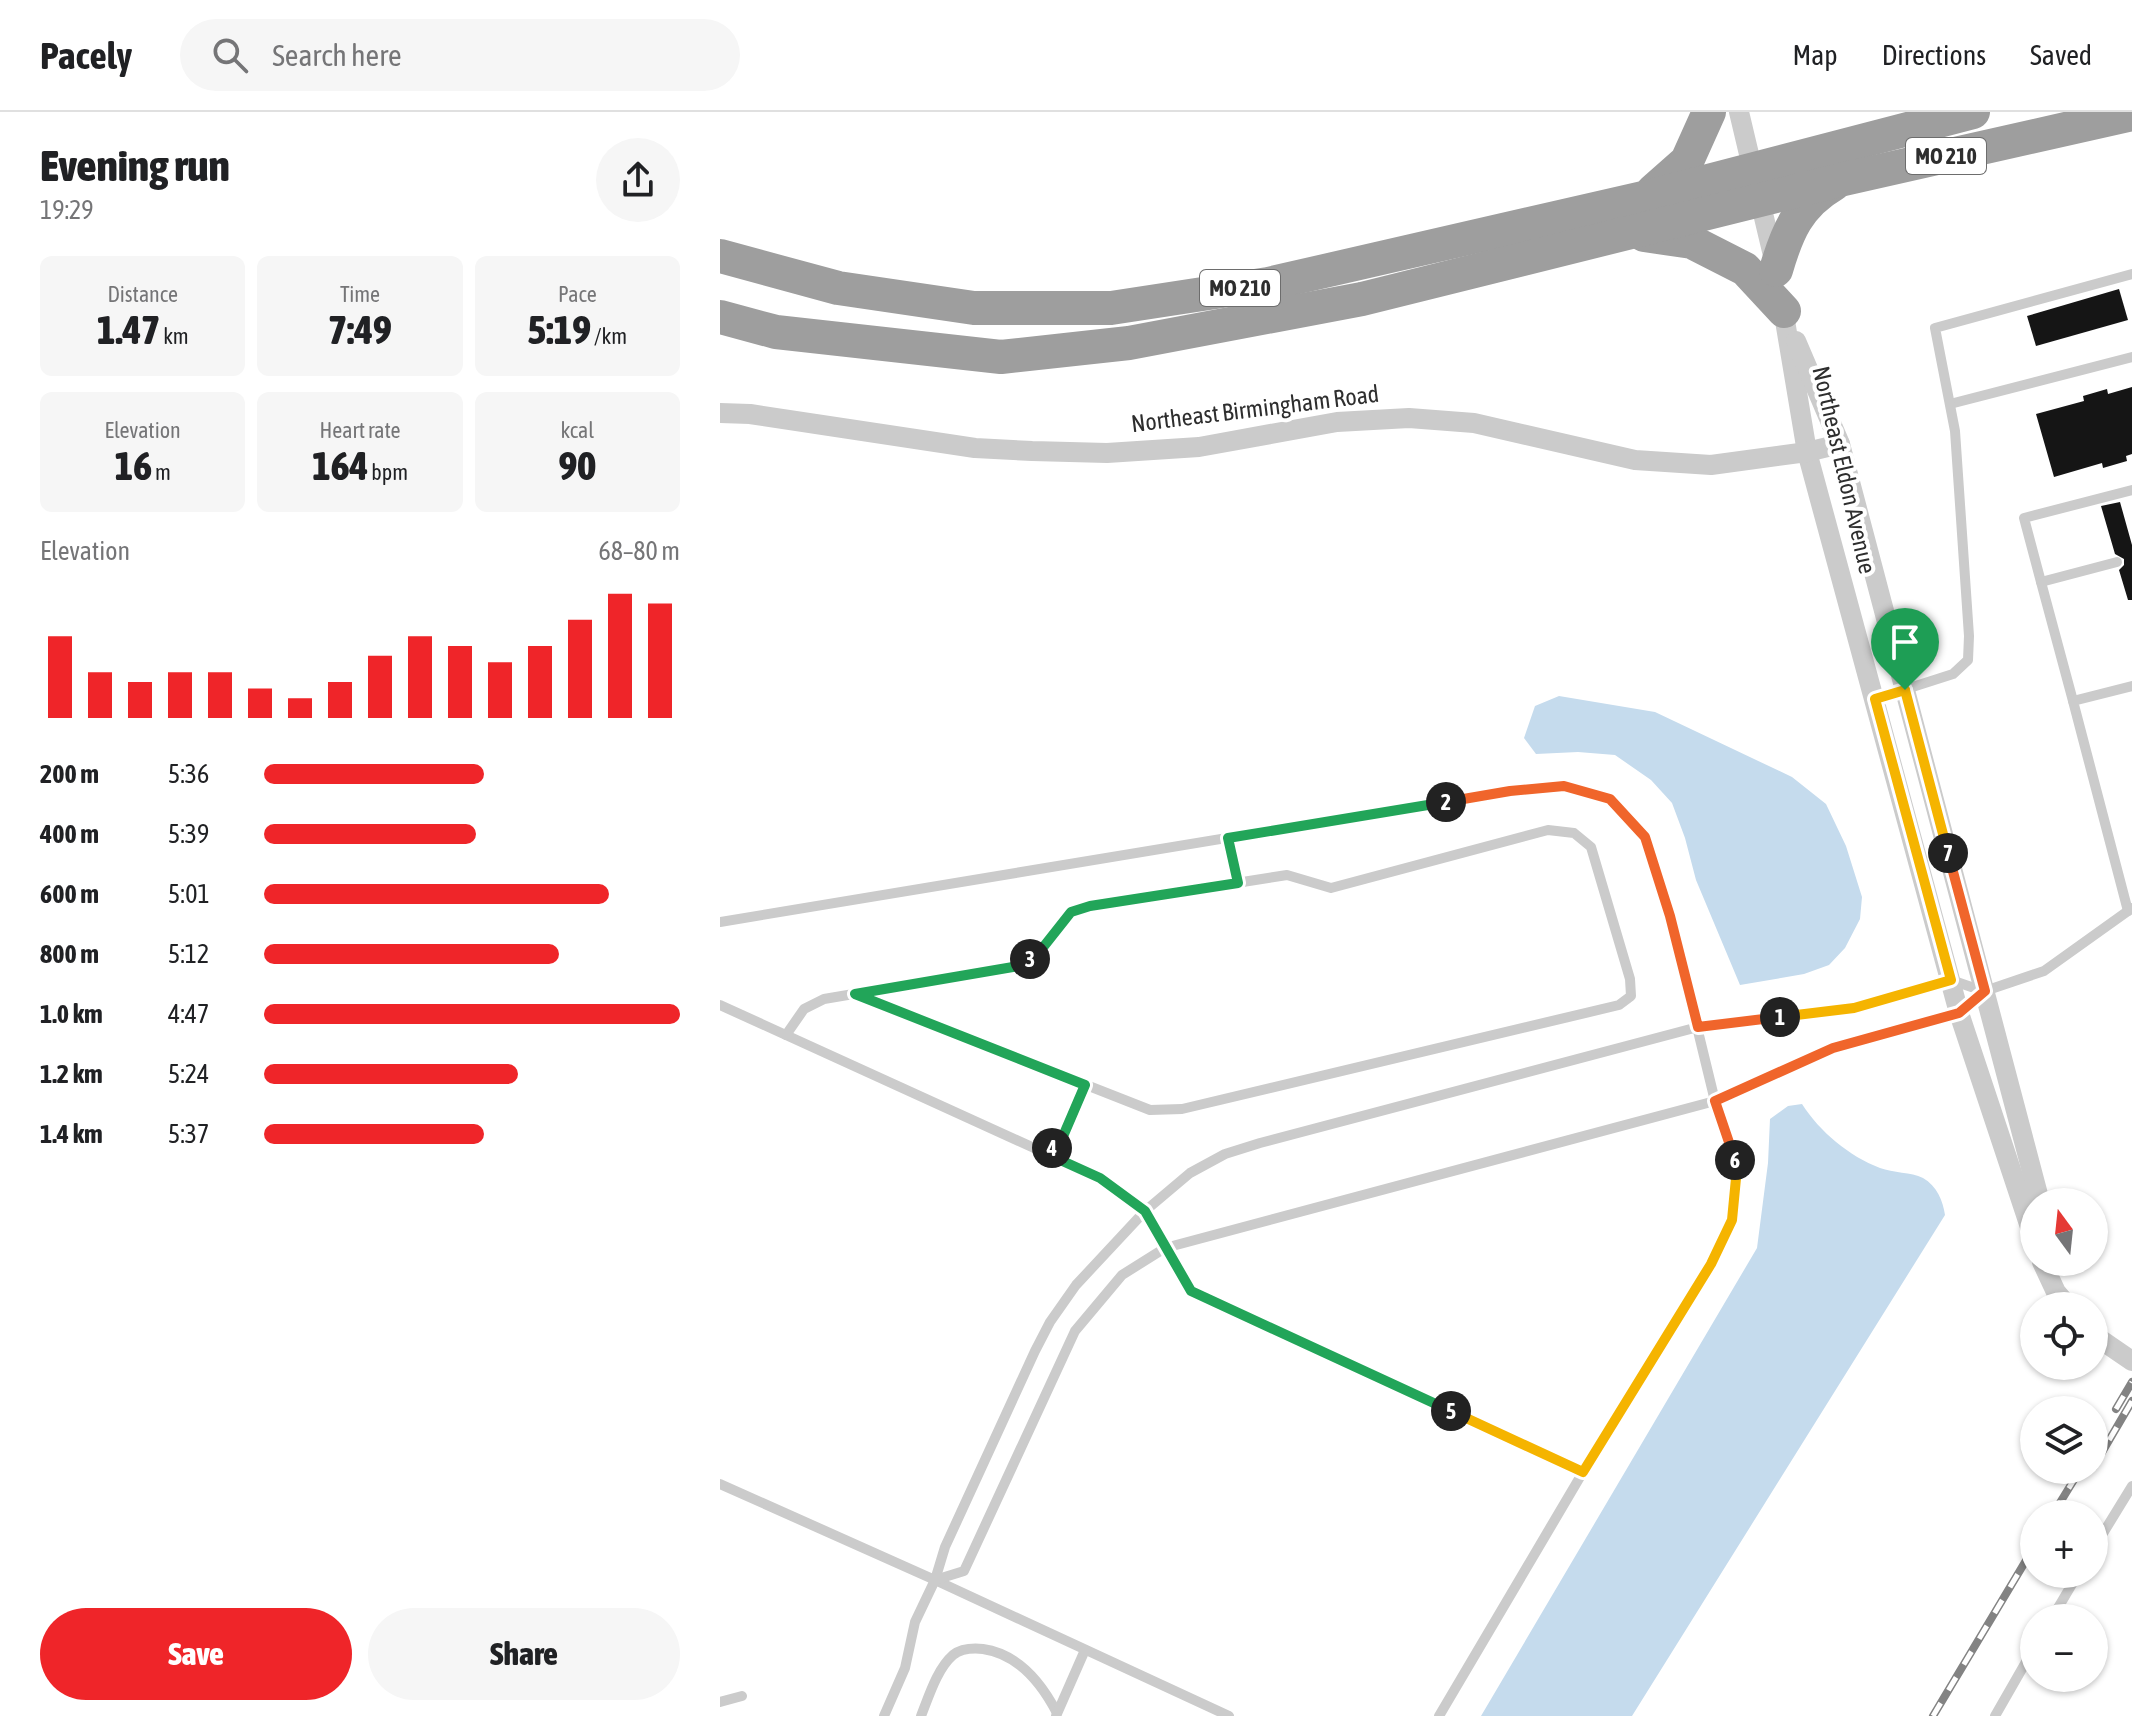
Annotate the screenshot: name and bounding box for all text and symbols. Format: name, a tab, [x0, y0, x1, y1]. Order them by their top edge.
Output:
search box	[180, 19, 740, 91]
icon: search	[208, 33, 252, 77]
text: Pacely	[40, 34, 132, 77]
text: Search here	[272, 38, 402, 72]
text: Map	[1793, 39, 1838, 71]
text: Directions	[1882, 39, 1986, 71]
text: Saved	[2030, 39, 2092, 71]
button: share	[596, 138, 680, 222]
road number: MO 210	[1906, 138, 1986, 174]
text: Evening run	[40, 140, 230, 190]
text: 19:29	[40, 195, 94, 225]
road number: MO 210	[1200, 270, 1280, 306]
text: Distance	[107, 281, 178, 307]
text: Time	[340, 281, 380, 307]
text: Pace	[558, 281, 597, 307]
text: 1.47	[97, 307, 160, 352]
text: 7:49	[328, 307, 392, 352]
text: 5:19	[528, 307, 591, 352]
text: km	[160, 323, 189, 349]
text: /km	[591, 323, 627, 349]
street label: Northeast Eldon Avenue	[1807, 364, 1881, 576]
street label: Northeast Birmingham Road	[1129, 380, 1380, 437]
text: Elevation	[105, 417, 181, 443]
text: Heart rate	[319, 417, 401, 443]
text: kcal	[561, 417, 594, 443]
text: 16	[114, 443, 152, 488]
text: 164	[312, 443, 368, 488]
text: 90	[559, 443, 596, 488]
text: m	[152, 459, 171, 485]
text: bpm	[368, 459, 408, 485]
text: Elevation	[40, 536, 130, 566]
text: 68–80 m	[598, 536, 680, 566]
pin	[1871, 608, 1939, 690]
icon: arrive	[1883, 620, 1927, 664]
text: 200 m	[40, 759, 99, 789]
text: 5:36	[168, 759, 209, 789]
pin: 2	[1426, 782, 1466, 822]
text: 2	[1441, 789, 1451, 815]
text: 400 m	[40, 819, 99, 849]
text: 5:39	[168, 819, 209, 849]
pin: 7	[1928, 833, 1968, 873]
text: 7	[1943, 840, 1953, 866]
text: 600 m	[40, 879, 99, 909]
text: 5:01	[168, 879, 210, 909]
text: 800 m	[40, 939, 99, 969]
text: 5:12	[168, 939, 209, 969]
pin: 3	[1010, 939, 1050, 979]
text: 3	[1025, 946, 1035, 972]
pin: 1	[1760, 997, 1800, 1037]
text: 1.0 km	[40, 999, 103, 1029]
text: 4:47	[168, 999, 209, 1029]
text: 1	[1775, 1004, 1785, 1030]
text: 1.2 km	[40, 1059, 103, 1089]
text: 5:24	[168, 1059, 209, 1089]
text: 1.4 km	[40, 1119, 103, 1149]
text: 5:37	[168, 1119, 209, 1149]
pin: 4	[1032, 1128, 1072, 1168]
text: 4	[1047, 1135, 1057, 1161]
pin: 6	[1715, 1140, 1755, 1180]
text: 6	[1730, 1147, 1740, 1173]
north arrow	[2020, 1188, 2108, 1276]
map controls	[2020, 1188, 2108, 1692]
button: locate	[2020, 1292, 2108, 1380]
pin: 5	[1431, 1391, 1471, 1431]
button: layers	[2020, 1396, 2108, 1484]
text: 5	[1446, 1398, 1456, 1424]
button: +	[2020, 1500, 2108, 1588]
button: −	[2020, 1604, 2108, 1692]
button: Save	[40, 1608, 352, 1700]
button: Share	[368, 1608, 680, 1700]

